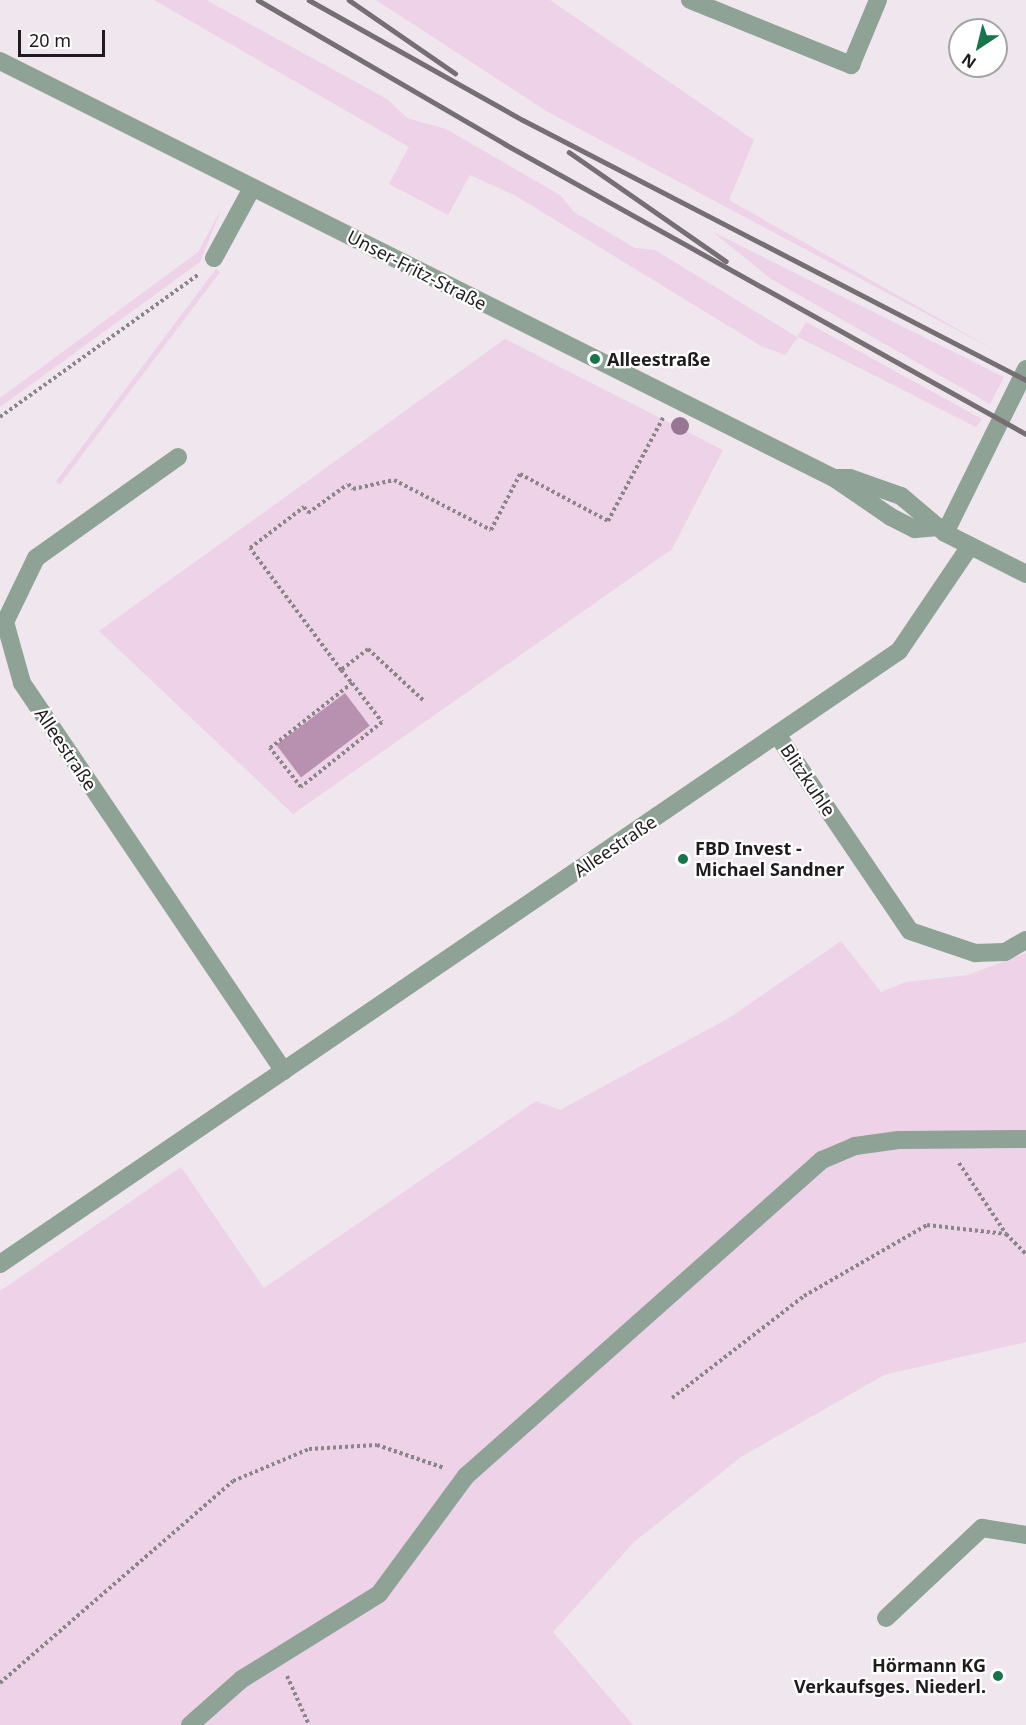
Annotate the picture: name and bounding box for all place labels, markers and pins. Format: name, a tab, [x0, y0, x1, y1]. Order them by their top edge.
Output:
place label: Alleestraße	[607, 348, 710, 370]
marker: Alleestraße	[588, 352, 602, 366]
place label: FBD Invest - Michael Sandner	[695, 838, 844, 880]
marker: FBD Invest - Michael Sandner	[676, 852, 690, 866]
place label: Hörmann KG Verkaufsges. Niederl.	[794, 1655, 986, 1698]
marker: Hörmann KG Verkaufsges. Niederl.	[991, 1669, 1005, 1683]

